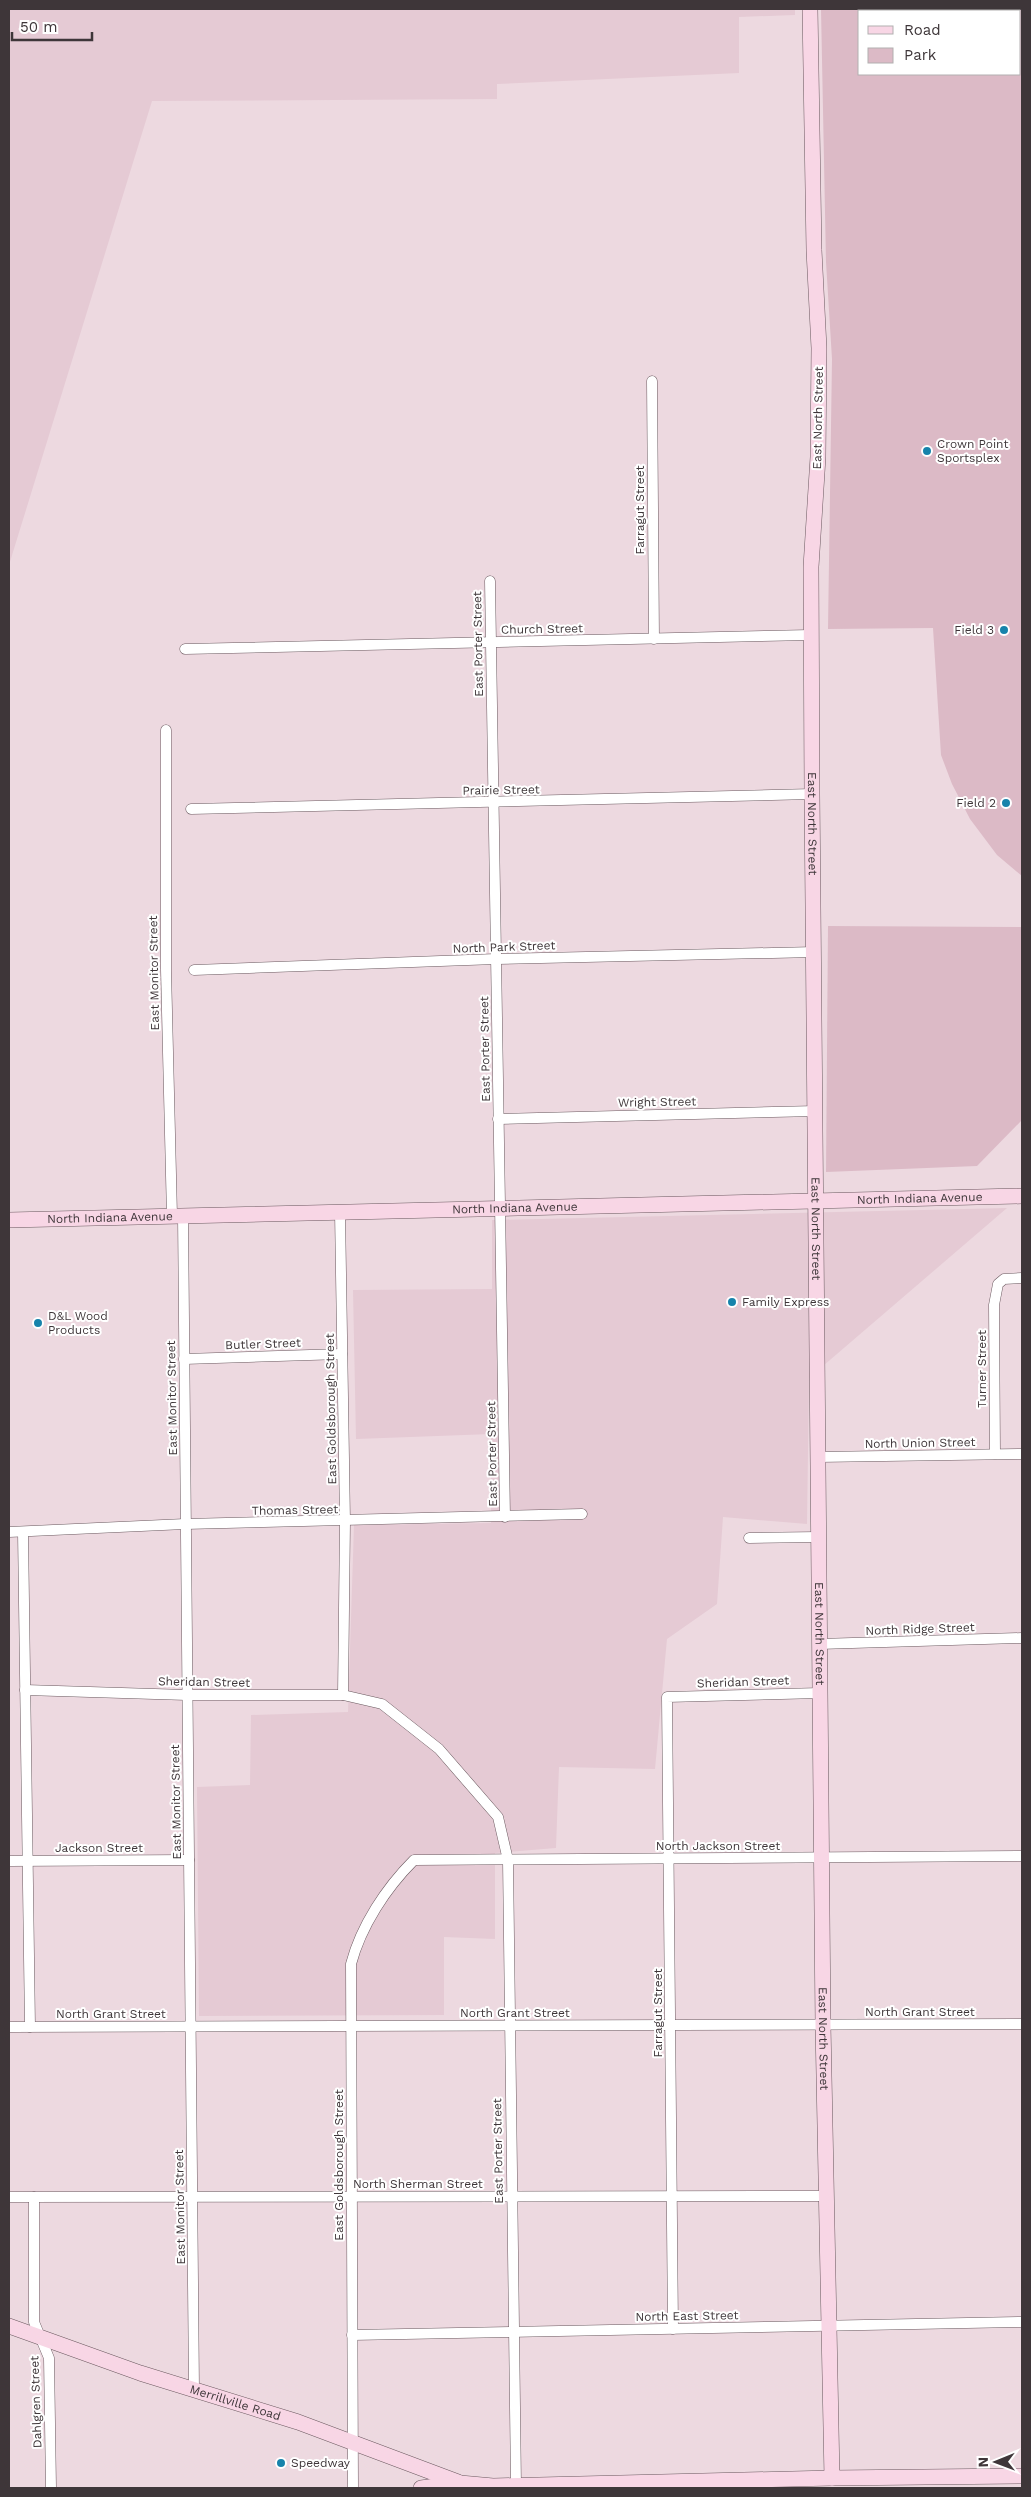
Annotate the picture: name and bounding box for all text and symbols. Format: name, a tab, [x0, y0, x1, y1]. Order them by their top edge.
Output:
scale bar	[12, 10, 92, 42]
legend	[858, 10, 1021, 75]
text: 50 m	[20, 18, 57, 36]
text: Road	[904, 21, 941, 39]
text: Park	[904, 46, 937, 64]
street label: East North Street	[810, 366, 826, 470]
place label: Crown Point Sportsplex	[937, 437, 1008, 465]
marker: Crown Point Sportsplex	[921, 445, 933, 457]
street label: Farragut Street	[633, 466, 647, 554]
street label: East Porter Street	[470, 591, 486, 697]
street label: Church Street	[501, 621, 583, 637]
place label: Field 3	[954, 623, 994, 637]
marker: Field 3	[998, 624, 1010, 636]
street label: East North Street	[805, 772, 820, 875]
street label: Prairie Street	[462, 782, 540, 798]
place label: Field 2	[956, 796, 996, 810]
marker: Field 2	[1000, 797, 1012, 809]
street label: East Monitor Street	[146, 915, 162, 1031]
street label: North Park Street	[452, 938, 556, 956]
street label: East Porter Street	[477, 996, 493, 1102]
street label: Wright Street	[618, 1094, 696, 1110]
street label: East North Street	[808, 1177, 823, 1280]
street label: North Indiana Avenue	[857, 1190, 983, 1207]
street label: North Indiana Avenue	[452, 1200, 578, 1217]
street label: North Indiana Avenue	[47, 1209, 173, 1226]
place label: Family Express	[742, 1295, 829, 1309]
marker: Family Express	[726, 1296, 738, 1308]
place label: D&L Wood Products	[48, 1309, 108, 1337]
marker: D&L Wood Products	[32, 1317, 44, 1329]
street label: Turner Street	[975, 1330, 989, 1408]
street label: East Goldsborough Street	[323, 1333, 339, 1485]
street label: Butler Street	[225, 1336, 301, 1352]
street label: East Monitor Street	[164, 1340, 180, 1456]
street label: East Porter Street	[484, 1401, 500, 1507]
street label: North Union Street	[864, 1435, 976, 1451]
street label: Thomas Street	[252, 1502, 338, 1518]
street label: East North Street	[812, 1582, 827, 1685]
street label: North Ridge Street	[865, 1620, 975, 1638]
street label: Sheridan Street	[697, 1673, 789, 1691]
street label: Sheridan Street	[158, 1674, 250, 1690]
street label: East Monitor Street	[168, 1744, 184, 1860]
street label: North Jackson Street	[656, 1839, 780, 1853]
street label: Jackson Street	[55, 1841, 143, 1855]
street label: Farragut Street	[651, 1969, 665, 2057]
street label: East North Street	[816, 1987, 831, 2090]
street label: North Grant Street	[865, 2005, 975, 2019]
street label: North Grant Street	[460, 2006, 570, 2020]
street label: North Grant Street	[56, 2007, 166, 2021]
street label: East Goldsborough Street	[332, 2089, 346, 2241]
street label: East Porter Street	[490, 2098, 506, 2204]
street label: East Monitor Street	[172, 2149, 188, 2265]
street label: North Sherman Street	[353, 2177, 483, 2191]
street label: North East Street	[635, 2308, 739, 2324]
street label: Dahlgren Street	[27, 2356, 45, 2448]
street label: Merrillville Road	[188, 2382, 283, 2423]
north arrow	[971, 2437, 1021, 2487]
place label: Speedway	[291, 2456, 351, 2470]
marker: Speedway	[275, 2457, 287, 2469]
text: N	[975, 2457, 991, 2468]

